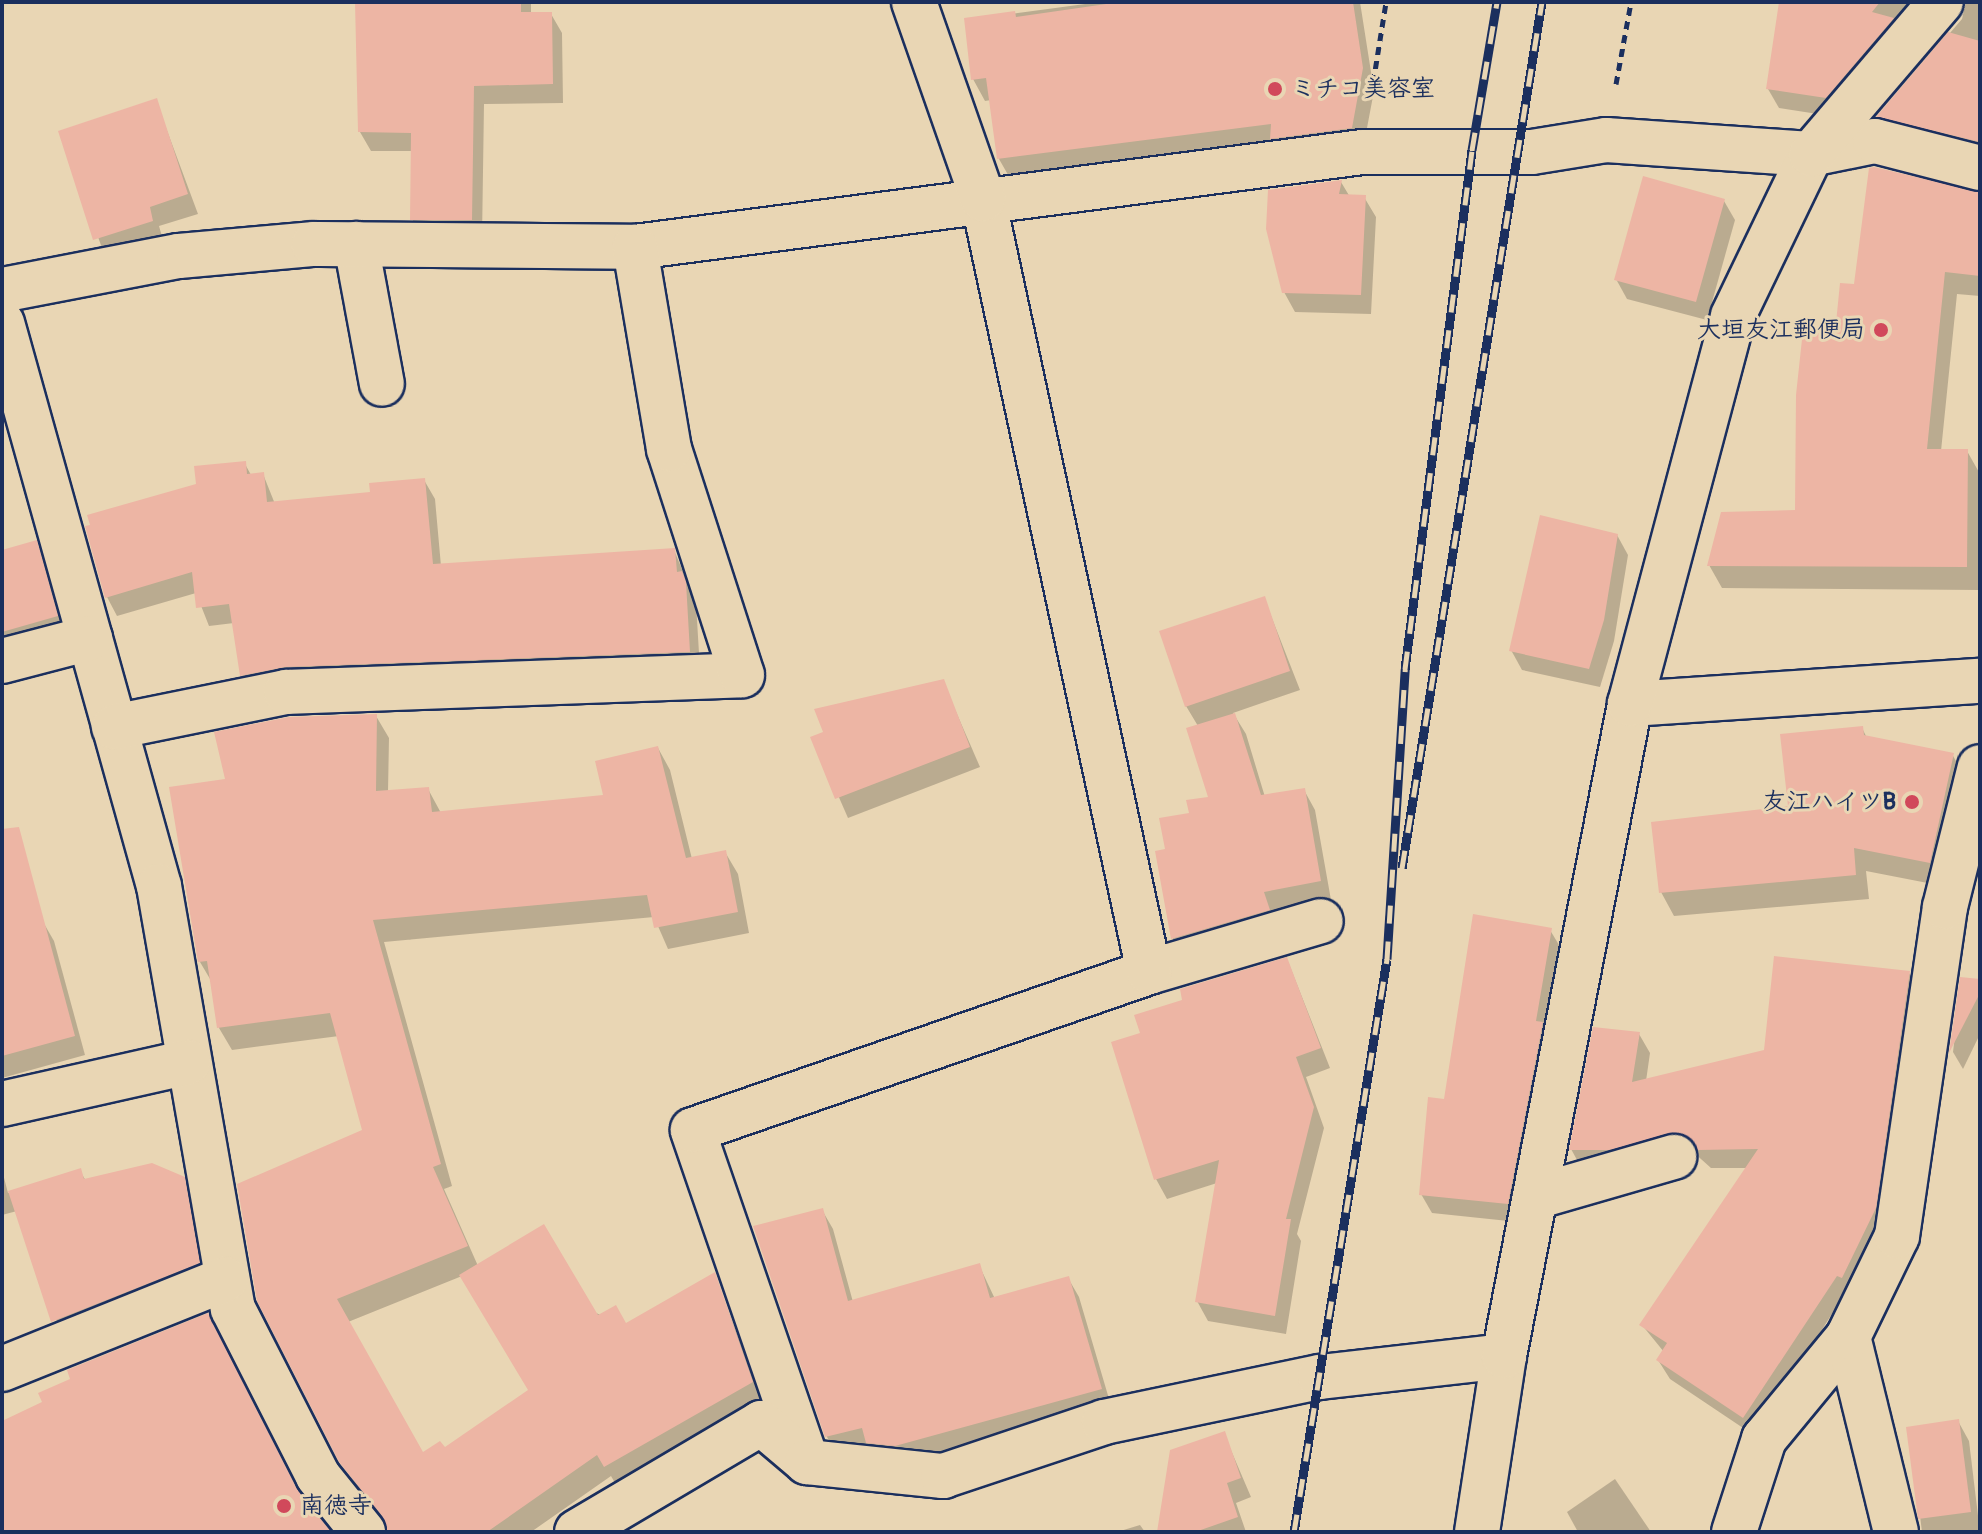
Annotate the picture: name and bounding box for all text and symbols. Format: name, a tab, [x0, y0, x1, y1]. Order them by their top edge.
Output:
place label: ミチコ美容室	[1291, 75, 1435, 103]
marker: ミチコ美容室	[1266, 80, 1284, 98]
place label: 大垣友江郵便局	[1697, 316, 1865, 344]
marker: 大垣友江郵便局	[1872, 321, 1890, 339]
place label: 友江ハイツB	[1762, 788, 1896, 816]
marker: 友江ハイツB	[1903, 793, 1921, 811]
place label: 南徳寺	[300, 1492, 372, 1520]
marker: 南徳寺	[275, 1497, 293, 1515]

